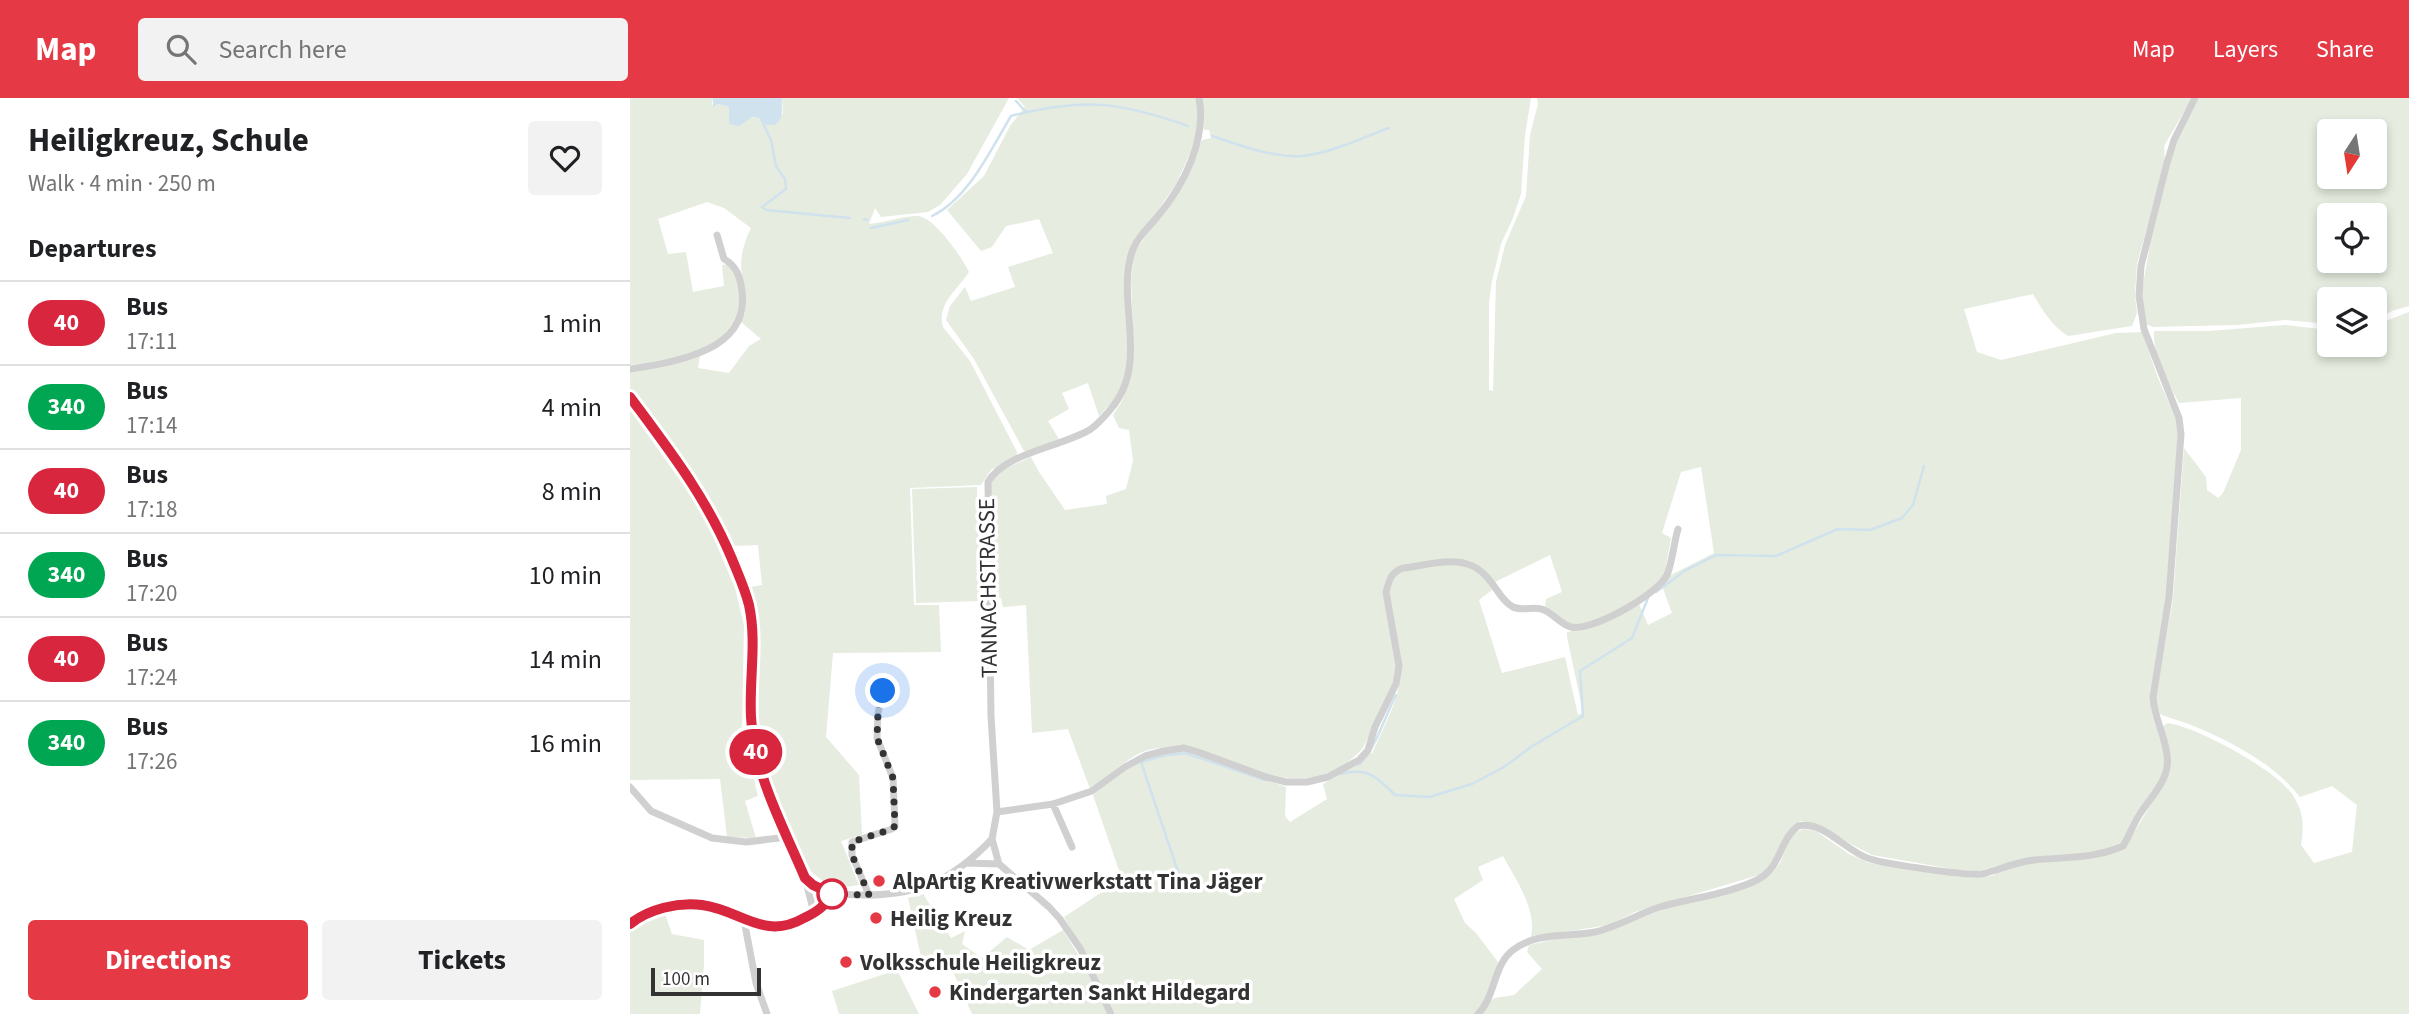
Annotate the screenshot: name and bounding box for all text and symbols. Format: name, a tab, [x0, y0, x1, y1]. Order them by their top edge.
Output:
search box	[138, 18, 628, 81]
text: Map	[35, 26, 96, 73]
icon: search	[162, 30, 200, 68]
text: Search here	[218, 31, 347, 68]
text: Map	[2132, 32, 2175, 67]
text: Layers	[2213, 32, 2278, 67]
text: Share	[2316, 32, 2374, 67]
text: Heiligkreuz, Schule	[28, 117, 309, 164]
north arrow	[2317, 119, 2387, 189]
map controls	[2317, 119, 2387, 357]
button: heart	[528, 121, 602, 195]
text: Walk · 4 min · 250 m	[28, 167, 216, 200]
button: locate	[2317, 203, 2387, 273]
text: Departures	[28, 230, 156, 267]
button: layers	[2317, 287, 2387, 357]
text: Bus	[126, 288, 168, 325]
text: 40	[54, 305, 79, 340]
text: 1 min	[542, 305, 602, 342]
text: 17:11	[126, 325, 177, 358]
text: Bus	[126, 372, 168, 409]
text: 340	[47, 389, 86, 424]
text: 4 min	[542, 389, 602, 426]
text: 17:14	[126, 409, 177, 442]
text: Bus	[126, 456, 168, 493]
text: 40	[54, 473, 79, 508]
text: 8 min	[542, 473, 602, 510]
text: 17:18	[126, 493, 177, 526]
street label: TANNACHSTRASSE	[970, 498, 1006, 678]
text: Bus	[126, 540, 168, 577]
text: 340	[47, 557, 86, 592]
text: 10 min	[529, 557, 602, 594]
text: 17:20	[126, 577, 177, 610]
text: Bus	[126, 624, 168, 661]
text: 40	[54, 641, 79, 676]
text: 14 min	[529, 641, 602, 678]
text: 17:24	[126, 661, 177, 694]
your location	[865, 673, 900, 708]
text: Bus	[126, 708, 168, 745]
text: 340	[47, 725, 86, 760]
text: 16 min	[529, 725, 602, 762]
line badge: 40	[724, 729, 788, 775]
text: 40	[743, 734, 769, 769]
text: 17:26	[126, 745, 177, 778]
place label: AlpArtig Kreativwerkstatt Tina Jäger	[892, 865, 1263, 898]
marker: AlpArtig Kreativwerkstatt Tina Jäger	[871, 873, 887, 889]
unlabelled marker	[817, 879, 847, 909]
place label: Heilig Kreuz	[890, 902, 1013, 935]
marker: Heilig Kreuz	[868, 910, 884, 926]
button: Directions	[28, 920, 308, 1000]
button: Tickets	[322, 920, 602, 1000]
place label: Volksschule Heiligkreuz	[859, 946, 1101, 979]
marker: Volksschule Heiligkreuz	[838, 954, 854, 970]
scale bar	[651, 965, 761, 997]
text: 100 m	[662, 966, 710, 993]
place label: Kindergarten Sankt Hildegard	[949, 976, 1250, 1009]
marker: Kindergarten Sankt Hildegard	[927, 984, 943, 1000]

